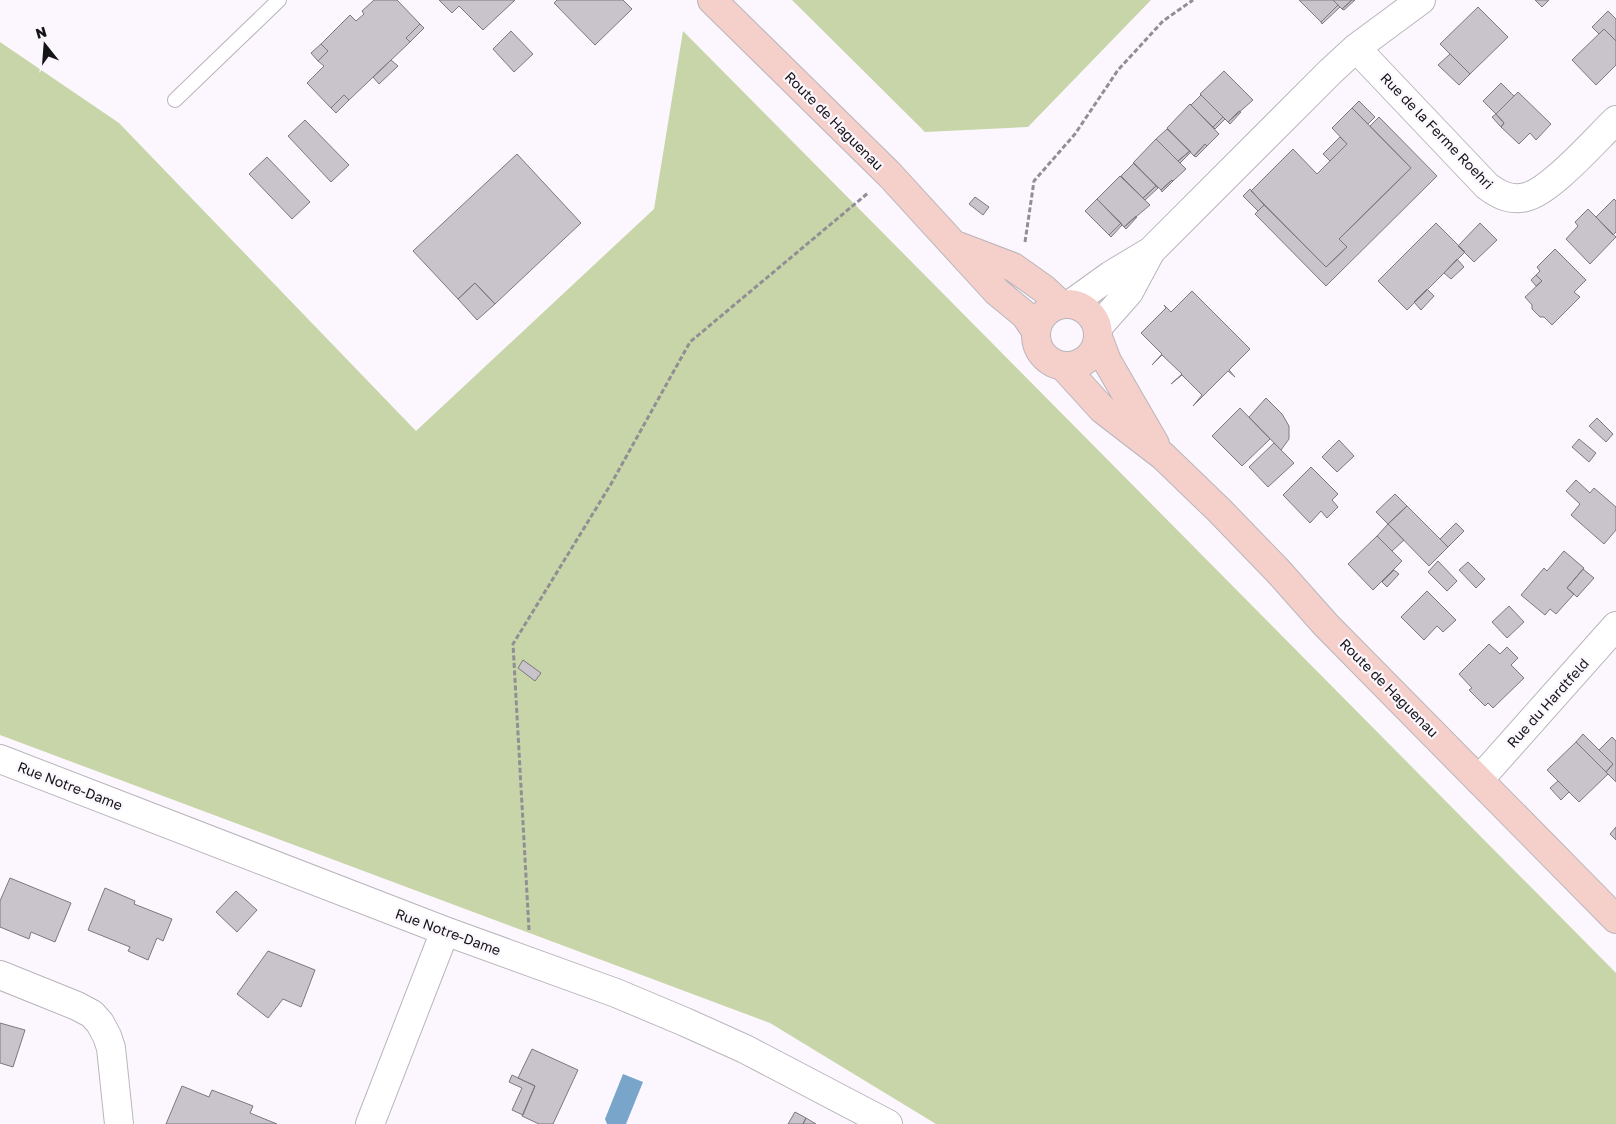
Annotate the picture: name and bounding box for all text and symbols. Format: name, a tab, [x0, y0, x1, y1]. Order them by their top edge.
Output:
north arrow	[20, 20, 70, 70]
text: N	[33, 22, 49, 42]
street label: Route de Haguenau	[782, 68, 887, 173]
street label: Rue de la Ferme Roehri	[1377, 69, 1497, 192]
street label: Route de Haguenau	[1337, 635, 1442, 740]
street label: Rue du Hardtfeld	[1503, 655, 1592, 751]
street label: Rue Notre-Dame	[15, 758, 125, 813]
street label: Rue Notre-Dame	[393, 905, 503, 958]

